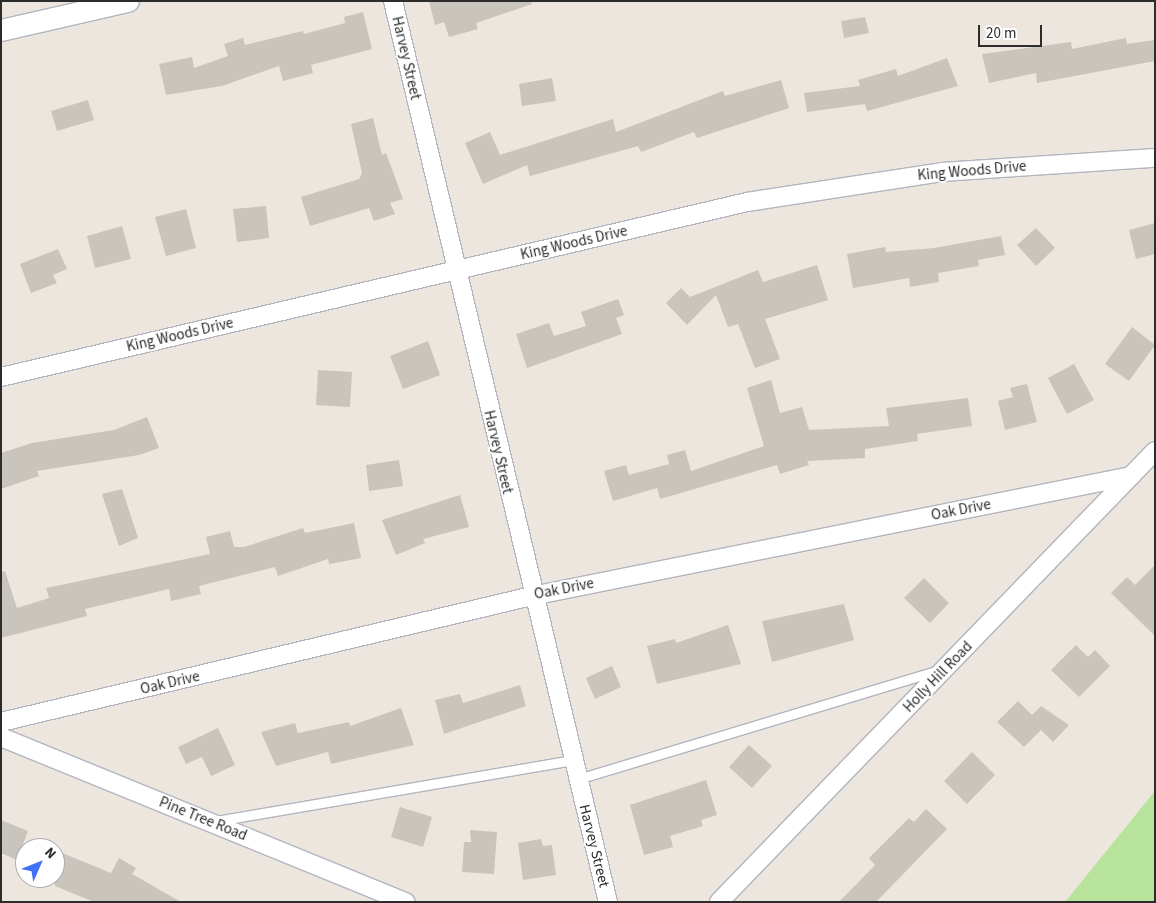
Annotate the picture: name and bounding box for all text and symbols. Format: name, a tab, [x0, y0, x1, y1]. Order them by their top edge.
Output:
street label: Harvey Street	[388, 15, 424, 101]
scale bar	[981, 15, 1045, 47]
text: 20 m	[986, 23, 1016, 44]
street label: King Woods Drive	[917, 157, 1027, 185]
street label: King Woods Drive	[519, 222, 629, 264]
street label: King Woods Drive	[125, 314, 235, 356]
street label: Harvey Street	[480, 409, 516, 495]
street label: Oak Drive	[930, 495, 992, 525]
street label: Oak Drive	[533, 574, 595, 604]
street label: Holly Hill Road	[900, 638, 976, 716]
street label: Oak Drive	[139, 667, 201, 699]
street label: Pine Tree Road	[156, 793, 250, 845]
street label: Harvey Street	[575, 803, 613, 889]
north arrow	[15, 838, 65, 888]
text: N	[40, 843, 60, 864]

